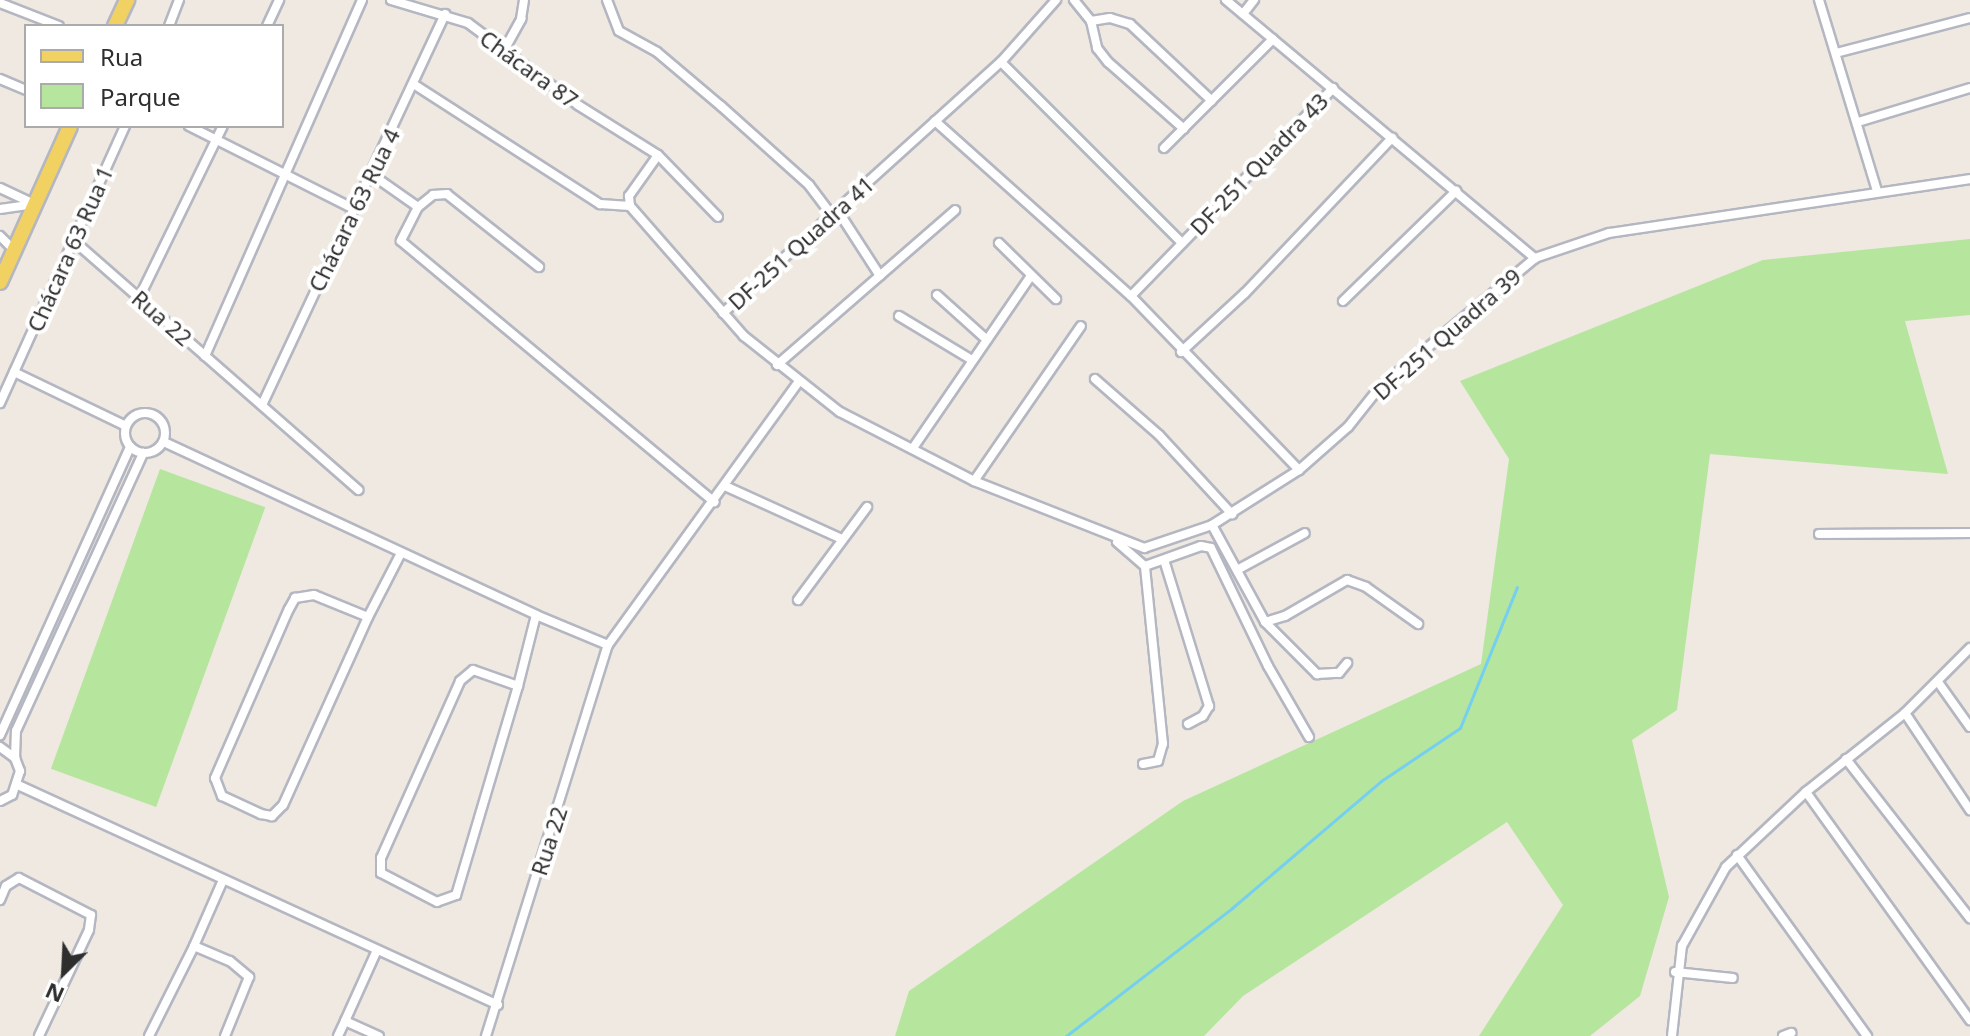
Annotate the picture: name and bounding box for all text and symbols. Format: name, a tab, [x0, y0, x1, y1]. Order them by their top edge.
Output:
legend	[24, 24, 284, 128]
street label: Chácara 87	[475, 25, 583, 113]
text: Rua	[100, 40, 143, 73]
text: Parque	[100, 80, 181, 113]
street label: DF-251 Quadra 43	[1185, 88, 1333, 240]
street label: Chácara 63 Rua 4	[303, 124, 405, 296]
street label: Chácara 63 Rua 1	[22, 162, 118, 336]
street label: DF-251 Quadra 41	[723, 171, 879, 315]
street label: DF-251 Quadra 39	[1368, 263, 1526, 405]
street label: Rua 22	[127, 285, 197, 351]
street label: Rua 22	[526, 803, 572, 879]
north arrow	[24, 932, 104, 1012]
text: N	[40, 977, 69, 1011]

